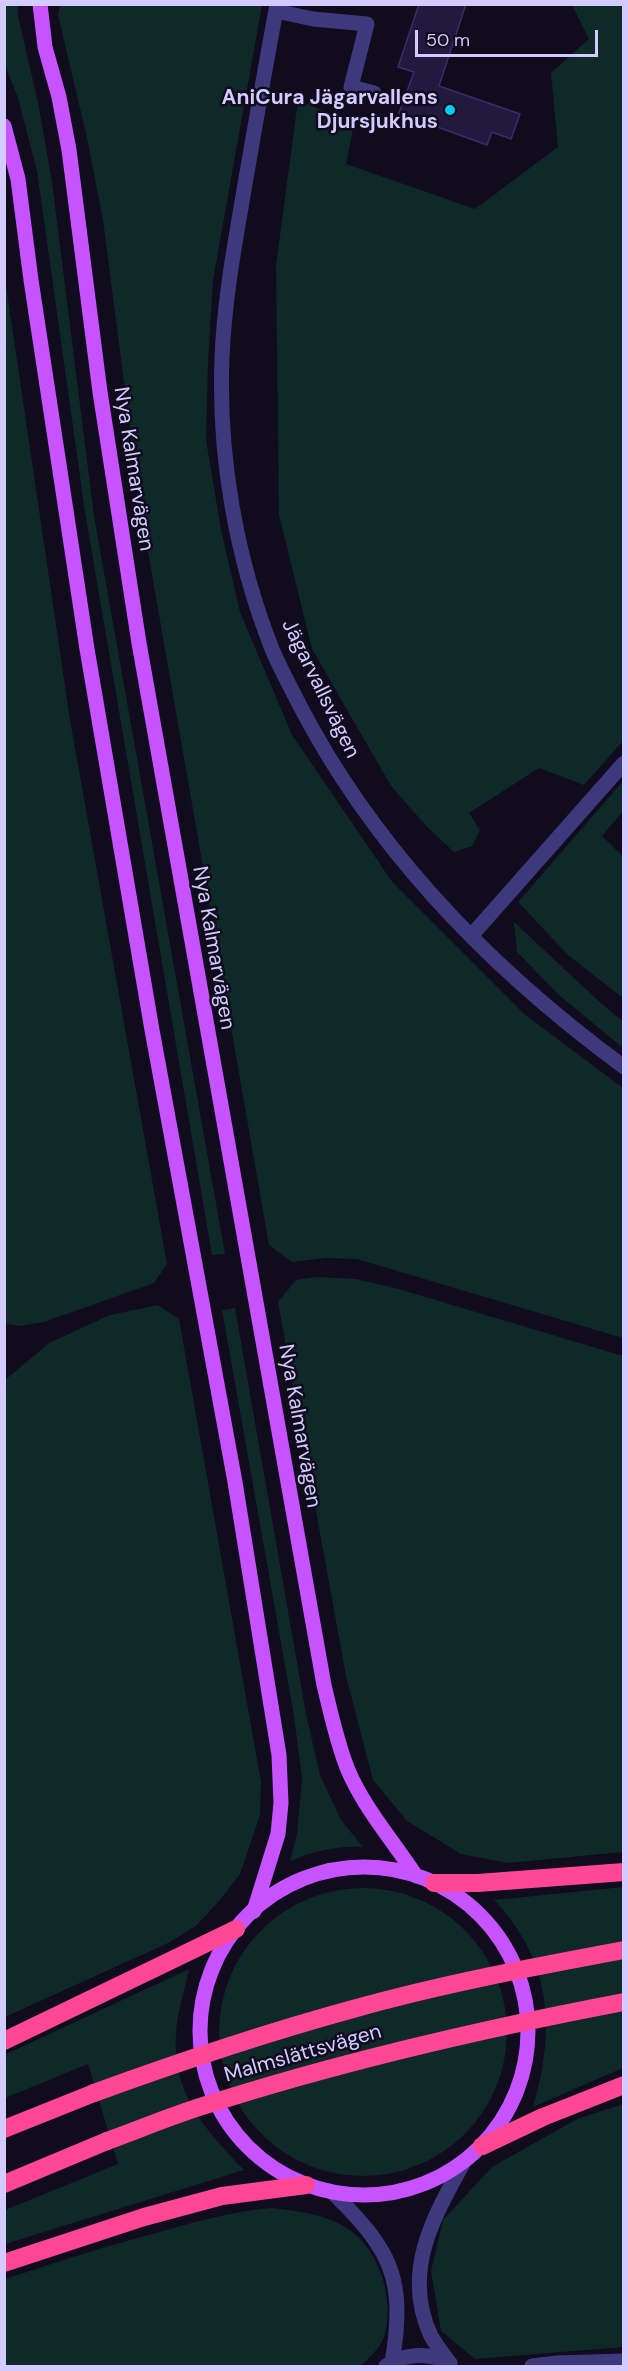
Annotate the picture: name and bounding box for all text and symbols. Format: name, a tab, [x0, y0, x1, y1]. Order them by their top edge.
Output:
scale bar	[418, 18, 601, 56]
text: 50 m	[426, 28, 470, 52]
place label: AniCura Jägarvallens Djursjukhus	[222, 85, 438, 135]
marker: AniCura Jägarvallens Djursjukhus	[443, 103, 457, 117]
street label: Nya Kalmarvägen	[108, 385, 158, 553]
street label: Jägarvallsvägen	[275, 615, 365, 763]
street label: Nya Kalmarvägen	[186, 864, 240, 1032]
street label: Nya Kalmarvägen	[272, 1342, 326, 1510]
street label: Malmslättsvägen	[221, 2019, 385, 2089]

